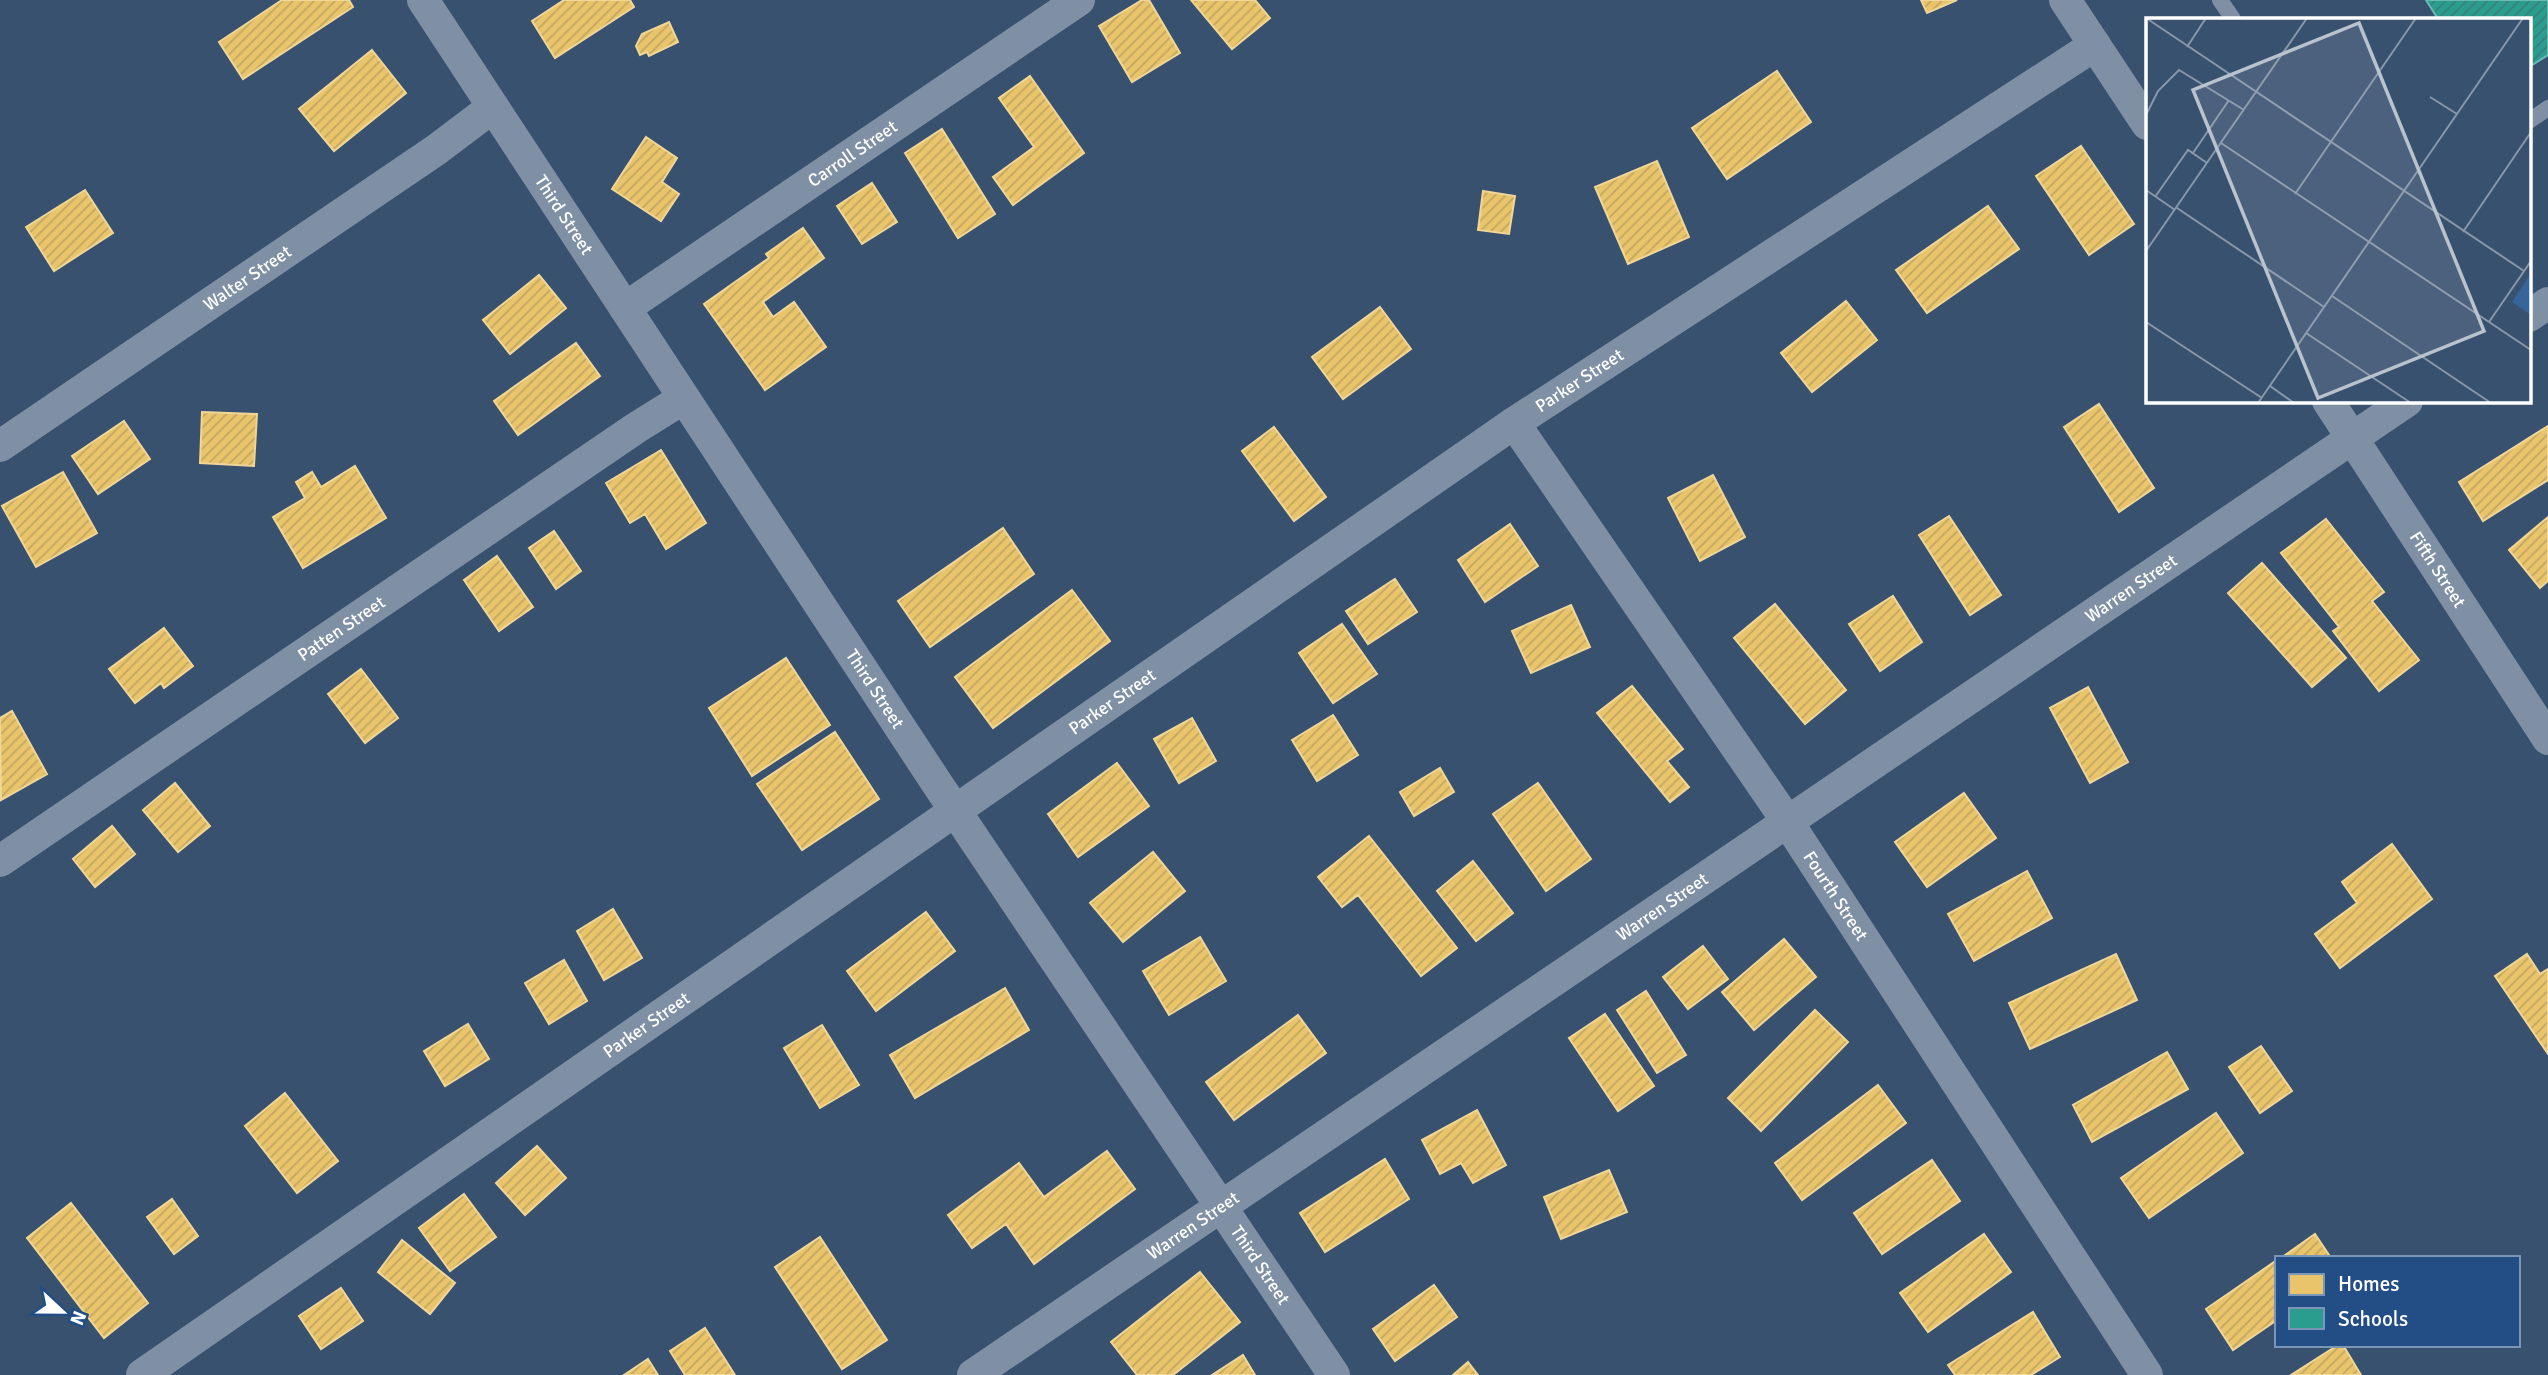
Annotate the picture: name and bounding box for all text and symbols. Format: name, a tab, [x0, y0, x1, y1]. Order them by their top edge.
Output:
inset map	[2146, 18, 2530, 402]
street label: Carroll Street	[804, 115, 902, 192]
street label: Third Street	[530, 171, 598, 259]
street label: Walter Street	[199, 240, 296, 316]
street label: Parker Street	[1531, 344, 1628, 417]
street label: Fifth Street	[2405, 527, 2471, 612]
street label: Warren Street	[2081, 549, 2181, 627]
street label: Patten Street	[293, 591, 389, 666]
street label: Third Street	[841, 645, 909, 733]
street label: Parker Street	[1065, 664, 1160, 740]
street label: Fourth Street	[1799, 847, 1873, 945]
street label: Warren Street	[1612, 868, 1712, 946]
street label: Parker Street	[599, 987, 694, 1063]
street label: Warren Street	[1143, 1187, 1243, 1265]
street label: Third Street	[1226, 1221, 1295, 1309]
legend	[2275, 1256, 2520, 1347]
text: Homes	[2338, 1271, 2400, 1297]
north arrow	[28, 1277, 98, 1347]
text: Schools	[2338, 1306, 2408, 1332]
text: N	[64, 1307, 91, 1329]

